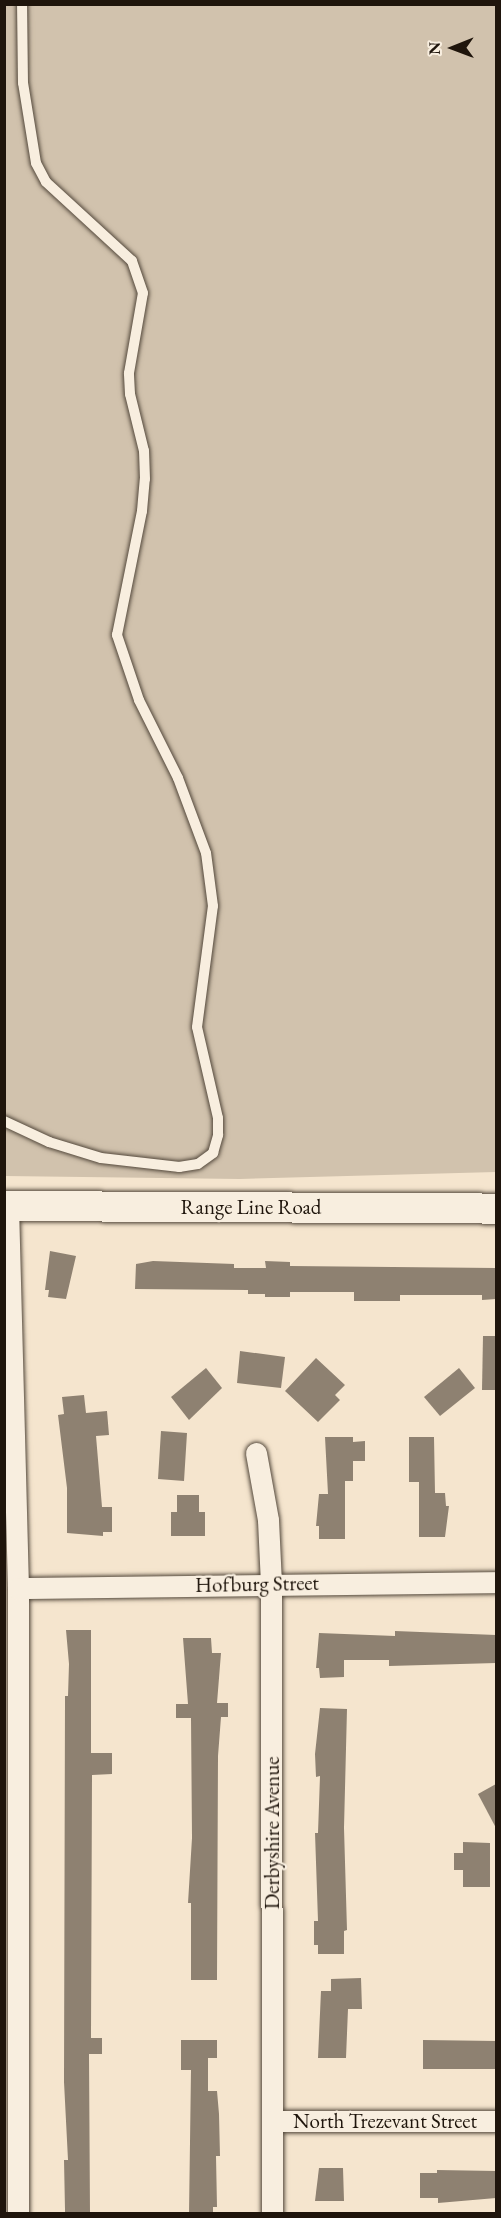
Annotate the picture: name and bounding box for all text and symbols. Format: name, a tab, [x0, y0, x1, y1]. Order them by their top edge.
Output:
north arrow	[423, 18, 483, 78]
text: N	[424, 42, 445, 55]
street label: Range Line Road	[181, 1194, 321, 1220]
street label: Hofburg Street	[195, 1570, 319, 1598]
street label: Derbyshire Avenue	[259, 1757, 285, 1909]
street label: North Trezevant Street	[293, 2108, 477, 2134]

